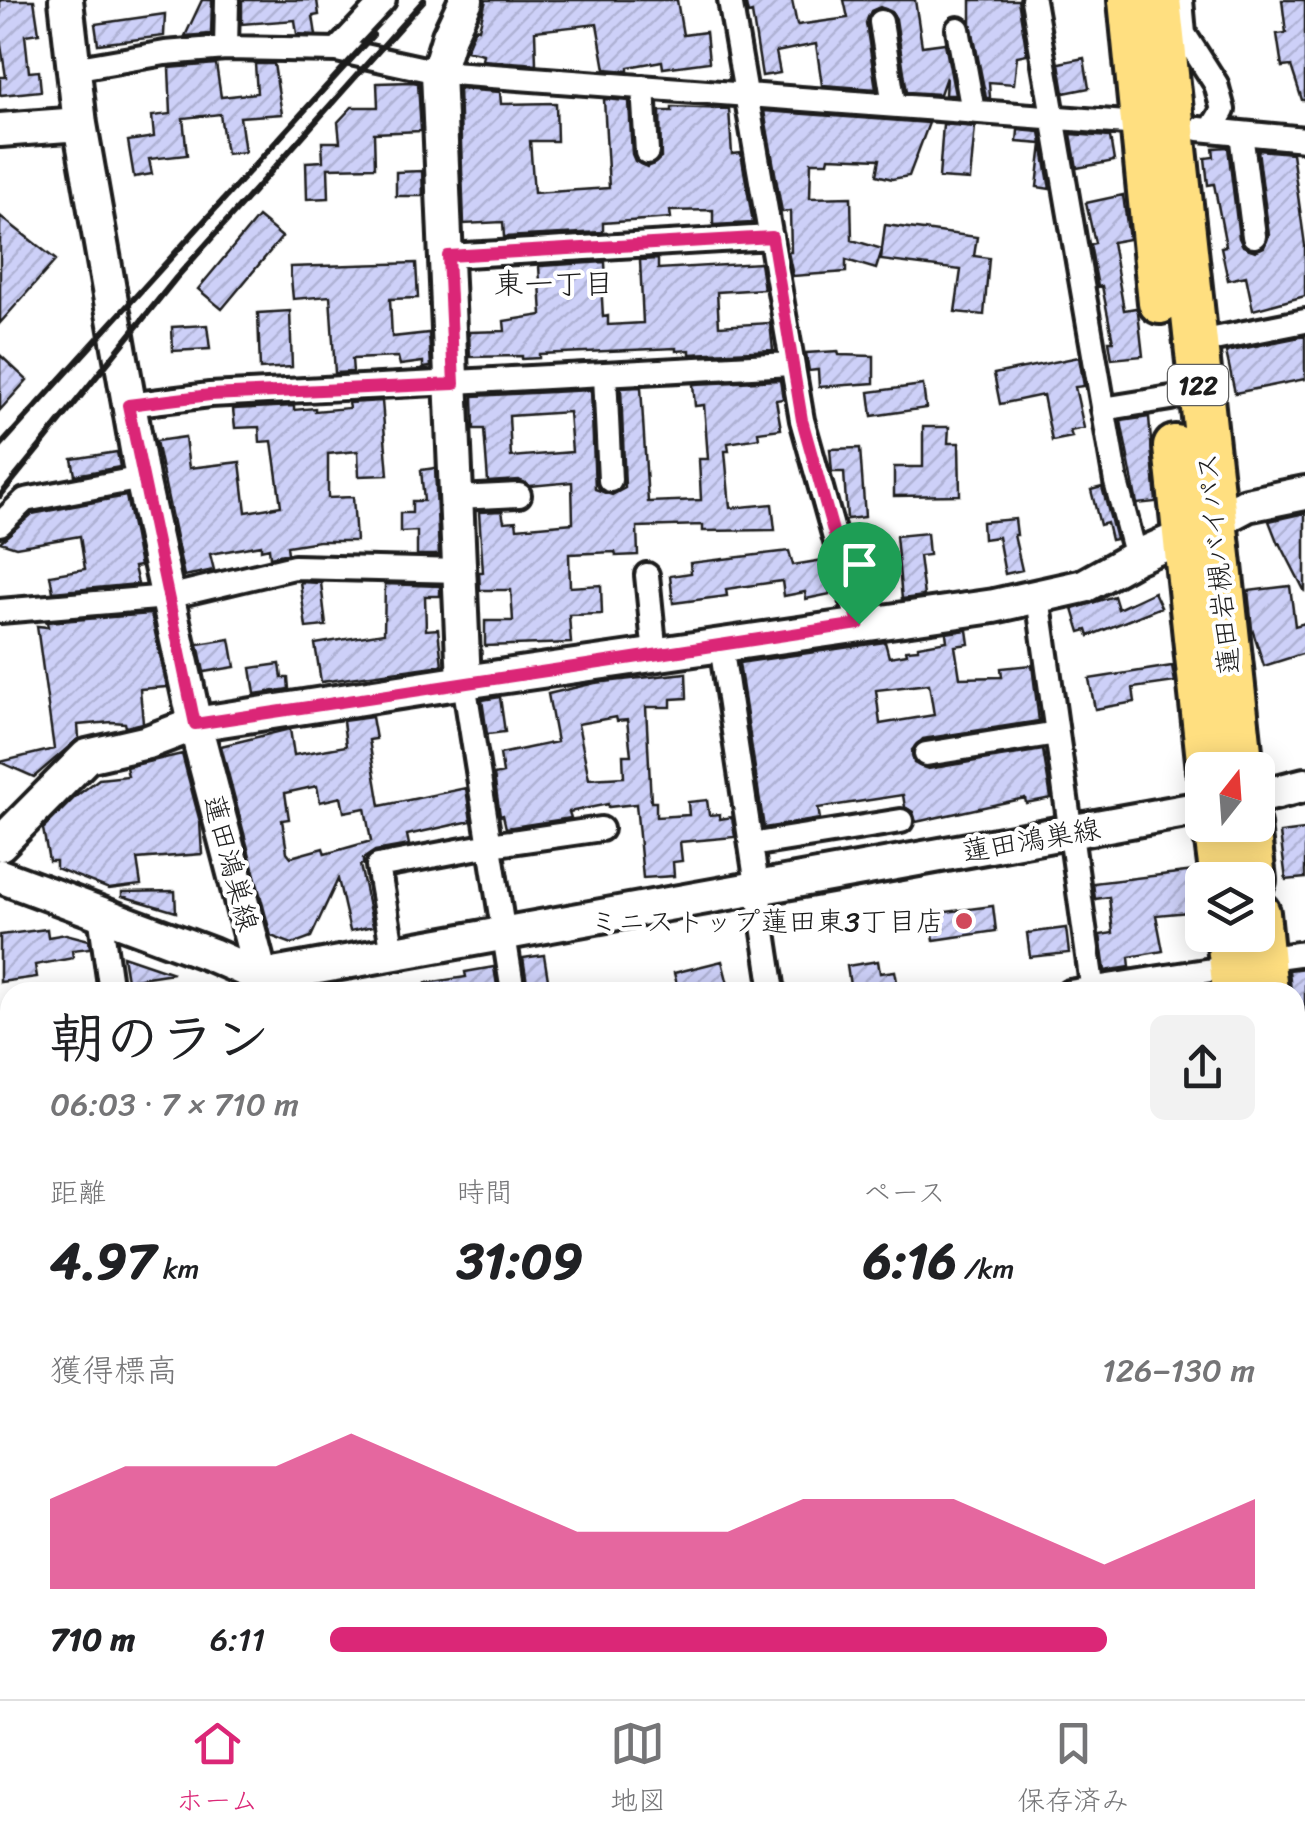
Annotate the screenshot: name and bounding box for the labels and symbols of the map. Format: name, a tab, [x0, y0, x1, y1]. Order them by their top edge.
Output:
district label: 東一丁目	[494, 257, 614, 311]
road number: 122	[1168, 365, 1228, 405]
street label: 蓮田岩槻バイパス	[1182, 450, 1254, 678]
pin	[817, 522, 902, 625]
north arrow	[1185, 752, 1275, 842]
street label: 蓮田鴻巣線	[189, 789, 273, 937]
street label: 蓮田鴻巣線	[958, 804, 1104, 876]
place label: ミニストップ蓮田東3丁目店	[590, 897, 944, 946]
marker: ミニストップ蓮田東3丁目店	[953, 910, 975, 932]

